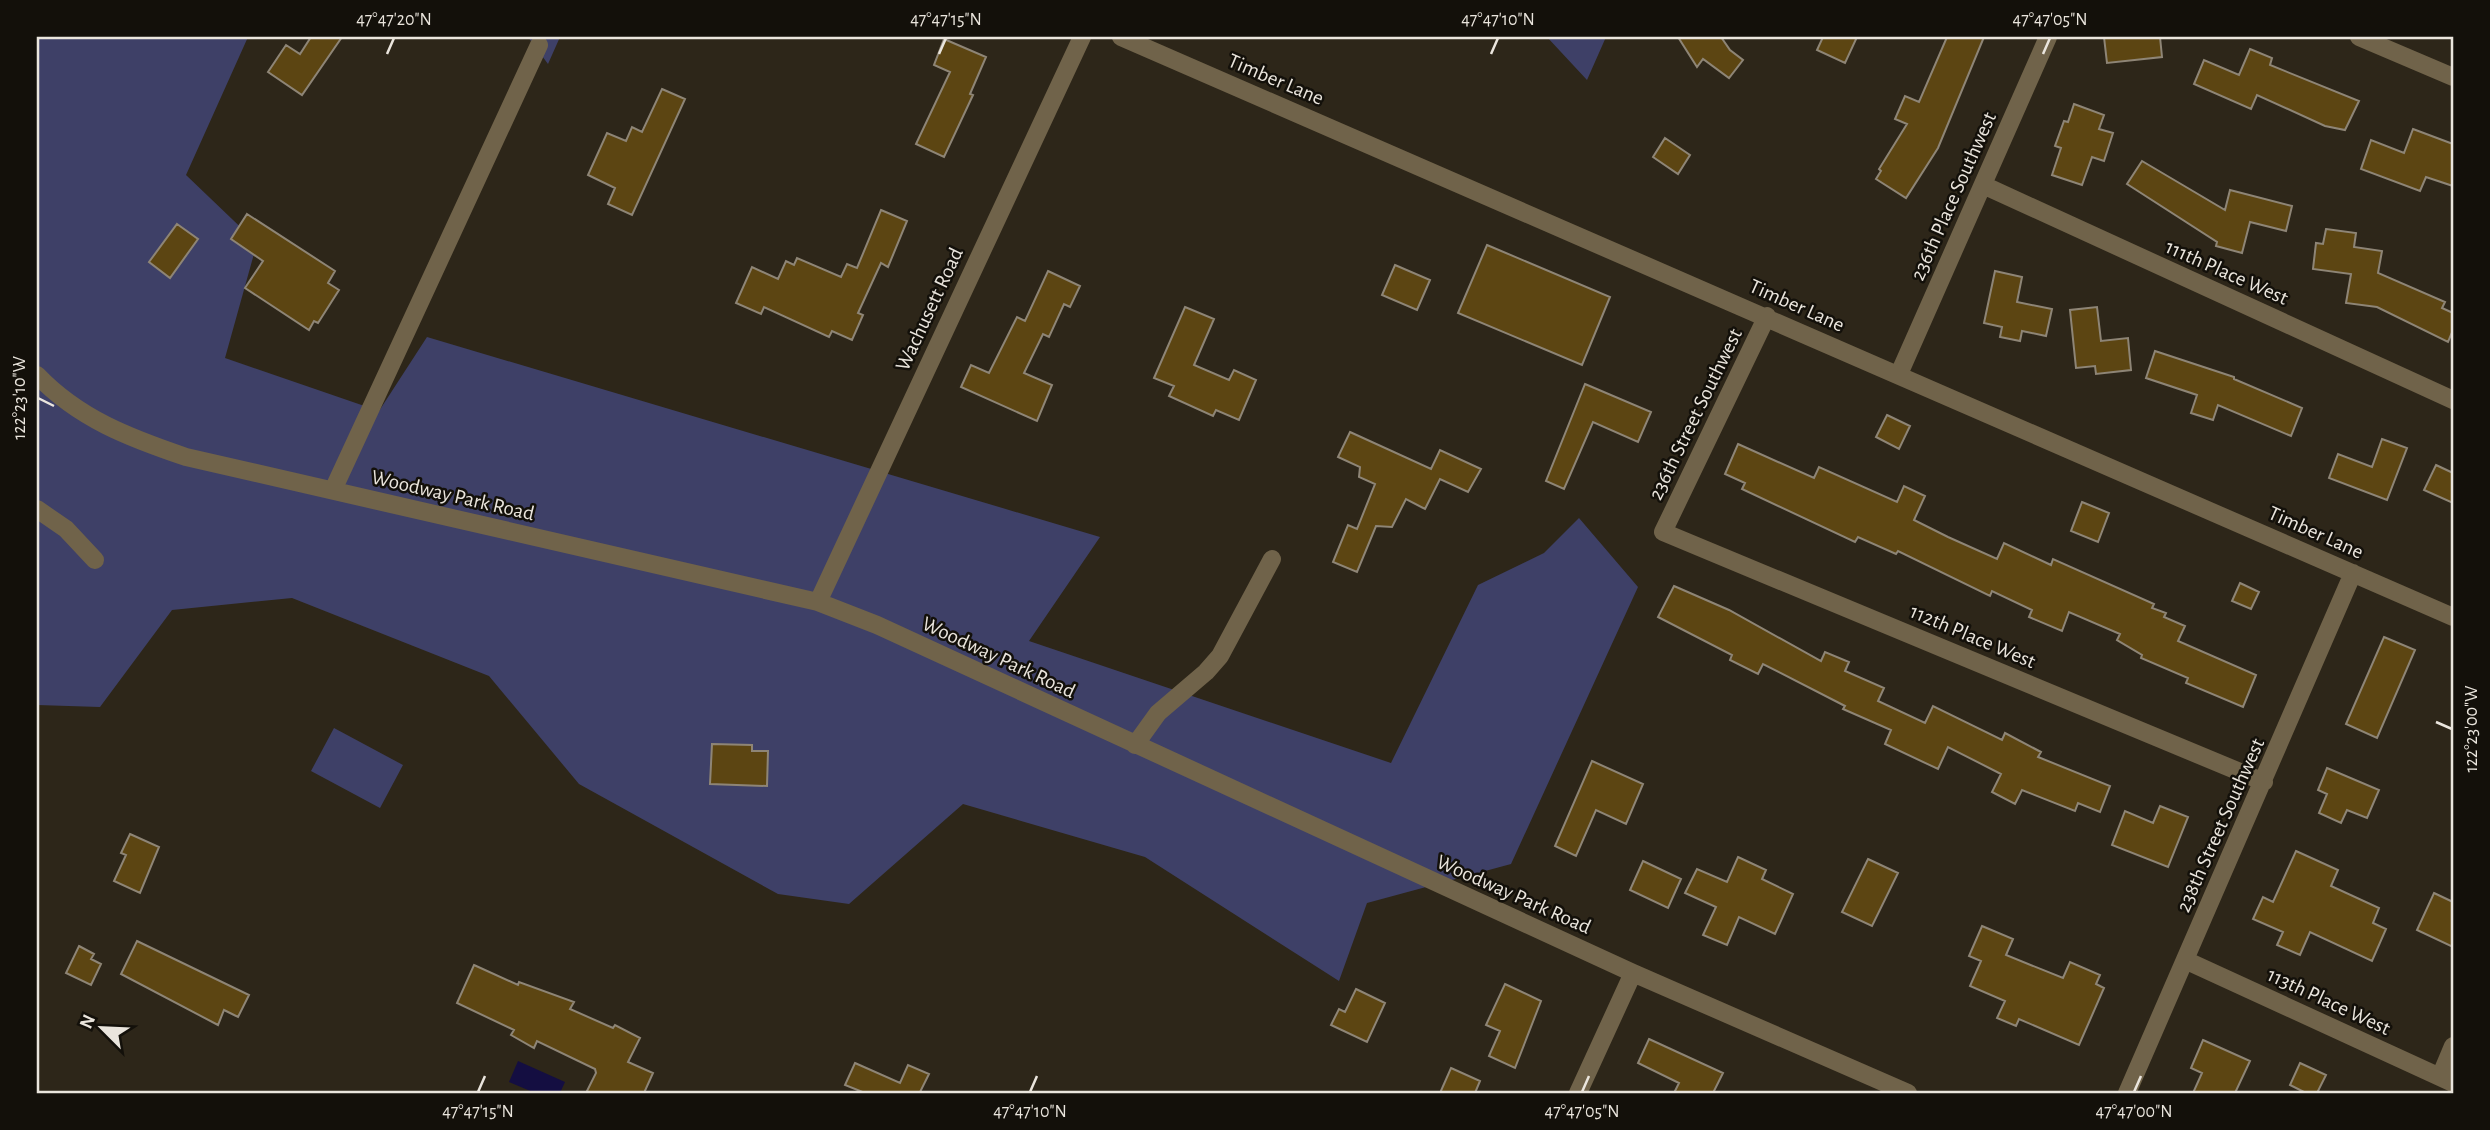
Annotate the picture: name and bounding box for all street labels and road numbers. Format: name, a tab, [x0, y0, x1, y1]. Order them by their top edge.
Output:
street label: Timber Lane	[1225, 50, 1327, 109]
street label: 236th Place Southwest	[1907, 109, 2000, 284]
street label: 111th Place West	[2162, 236, 2292, 309]
street label: Wachusett Road	[892, 244, 967, 374]
street label: Timber Lane	[1746, 275, 1847, 336]
street label: 236th Street Southwest	[1645, 325, 1746, 503]
street label: Woodway Park Road	[369, 467, 536, 524]
street label: Timber Lane	[2265, 502, 2366, 563]
street label: 112th Place West	[1907, 601, 2039, 672]
street label: Woodway Park Road	[919, 613, 1079, 702]
street label: 238th Street Southwest	[2173, 735, 2268, 915]
street label: Woodway Park Road	[1433, 851, 1594, 938]
street label: 113th Place West	[2264, 964, 2394, 1039]

